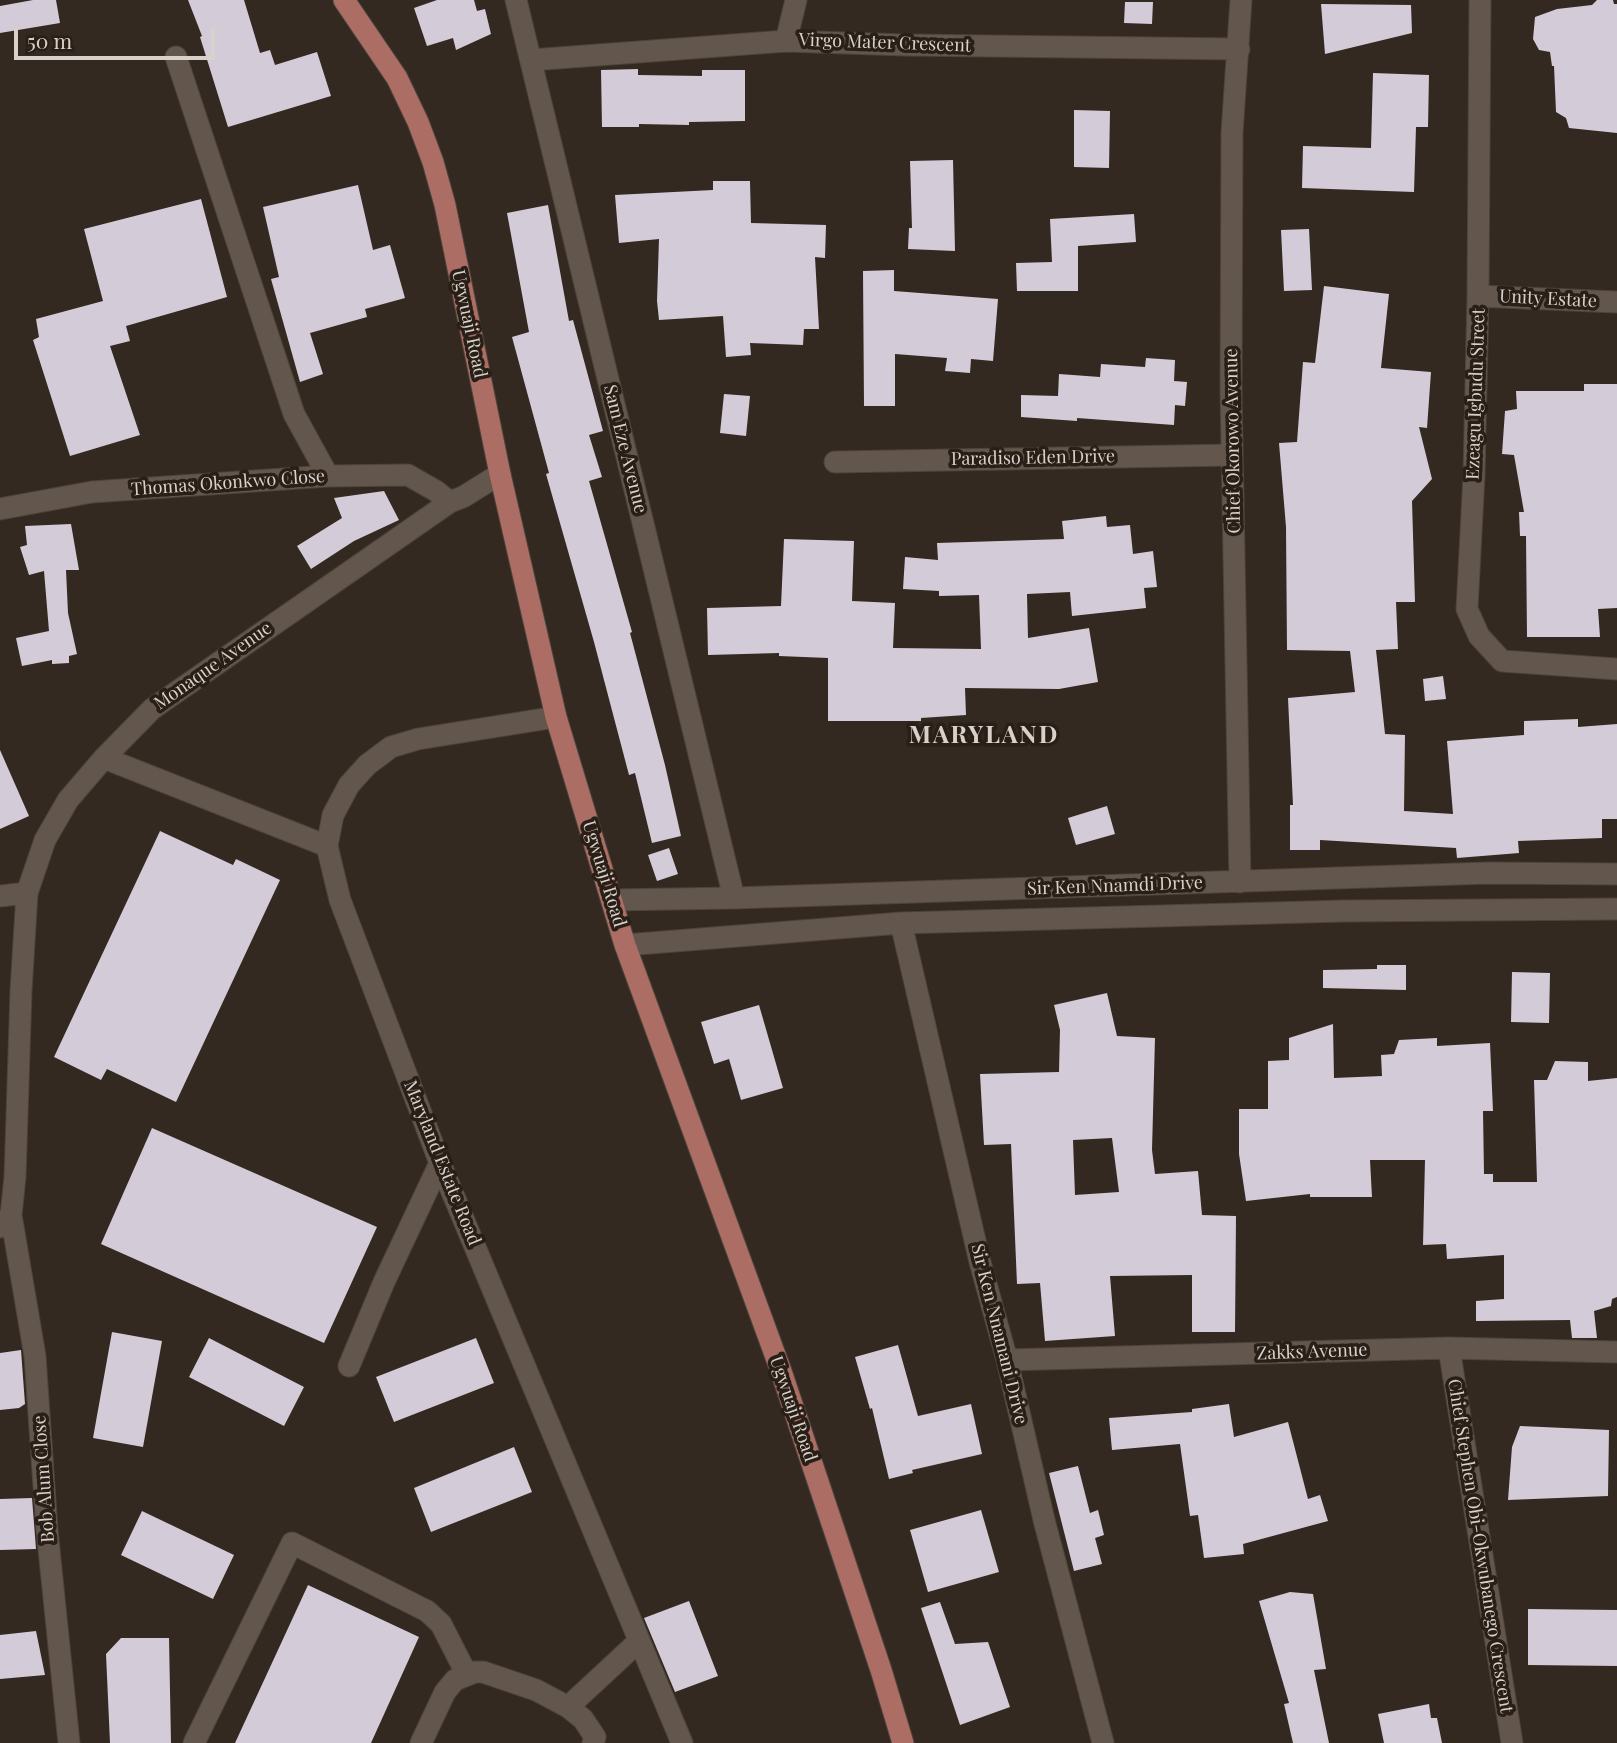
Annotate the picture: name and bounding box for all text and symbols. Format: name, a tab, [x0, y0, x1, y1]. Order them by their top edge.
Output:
scale bar	[18, 14, 219, 58]
text: 50 m	[27, 26, 72, 54]
street label: Virgo Mater Crescent	[798, 29, 972, 57]
street label: Ugwuaji Road	[447, 268, 491, 380]
street label: Unity Estate	[1499, 286, 1597, 312]
street label: Ezeagu Igbudu Street	[1462, 308, 1490, 480]
street label: Chief Okorowo Avenue	[1221, 348, 1245, 534]
street label: Sam Eze Avenue	[599, 383, 651, 515]
street label: Paradiso Eden Drive	[951, 446, 1115, 470]
street label: Thomas Okonkwo Close	[130, 465, 326, 501]
street label: Monaque Avenue	[150, 617, 276, 715]
district label: MARYLAND	[910, 722, 1058, 750]
street label: Ugwuaji Road	[578, 818, 630, 930]
street label: Sir Ken Nnamdi Drive	[1027, 872, 1203, 900]
street label: Maryland Estate Road	[399, 1077, 485, 1249]
street label: Sir Ken Nnamani Drive	[966, 1241, 1032, 1427]
street label: Zakks Avenue	[1256, 1339, 1368, 1365]
street label: Ugwuaji Road	[765, 1353, 821, 1465]
street label: Chief Stephen Obi-Okwubanego Crescent	[1443, 1377, 1517, 1715]
street label: Bob Alum Close	[29, 1415, 59, 1543]

